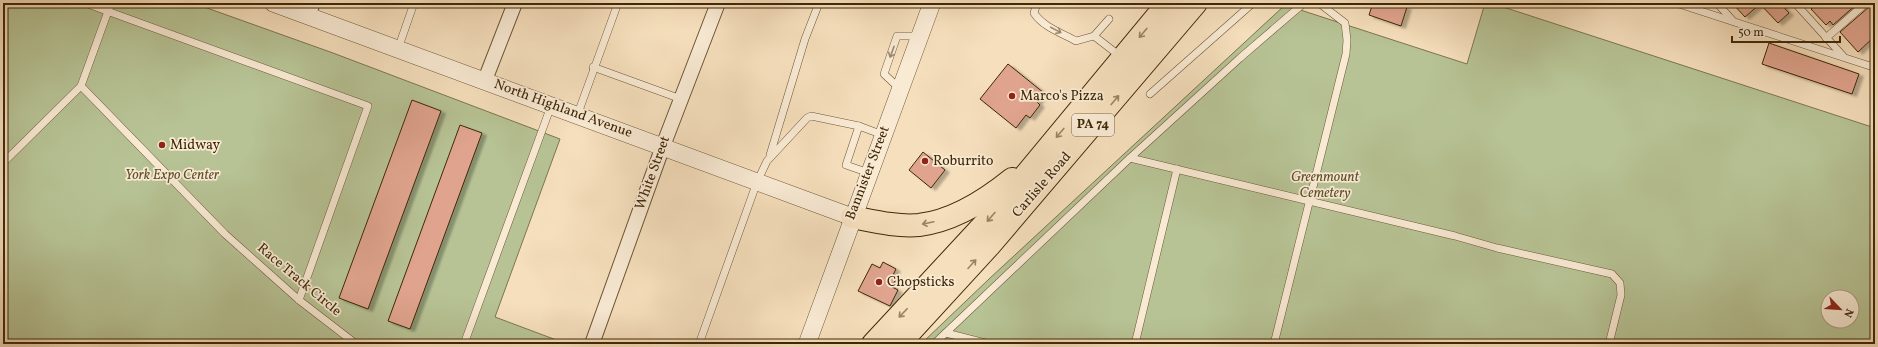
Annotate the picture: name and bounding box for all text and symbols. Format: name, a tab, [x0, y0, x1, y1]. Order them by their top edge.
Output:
scale bar	[1732, 18, 1840, 44]
text: 50 m	[1738, 25, 1764, 41]
one-way arrow	[1050, 27, 1062, 34]
one-way arrow	[1138, 27, 1147, 38]
one-way arrow	[887, 46, 895, 58]
street label: North Highland Avenue	[491, 75, 635, 143]
place label: Marco's Pizza	[1020, 87, 1104, 106]
marker: Marco's Pizza	[1007, 91, 1017, 101]
one-way arrow	[1110, 94, 1119, 105]
road number: PA 74	[1072, 114, 1114, 136]
street label: Bannister Street	[841, 123, 895, 223]
one-way arrow	[1056, 128, 1065, 139]
street label: White Street	[631, 133, 675, 213]
place label: Midway	[170, 136, 221, 155]
marker: Midway	[157, 140, 167, 150]
street label: Carlisle Road	[1008, 148, 1076, 222]
place label: Roburrito	[933, 152, 993, 171]
marker: Roburrito	[920, 156, 930, 166]
park label: York Expo Center	[125, 166, 220, 185]
park label: Greenmount Cemetery	[1291, 168, 1360, 203]
one-way arrow	[986, 212, 995, 223]
one-way arrow	[922, 220, 935, 228]
street label: Race Track Circle	[253, 239, 345, 321]
one-way arrow	[968, 258, 977, 269]
place label: Chopsticks	[887, 273, 955, 292]
marker: Chopsticks	[874, 277, 884, 287]
north arrow	[1820, 289, 1860, 329]
text: N	[1839, 306, 1856, 319]
one-way arrow	[898, 308, 907, 318]

